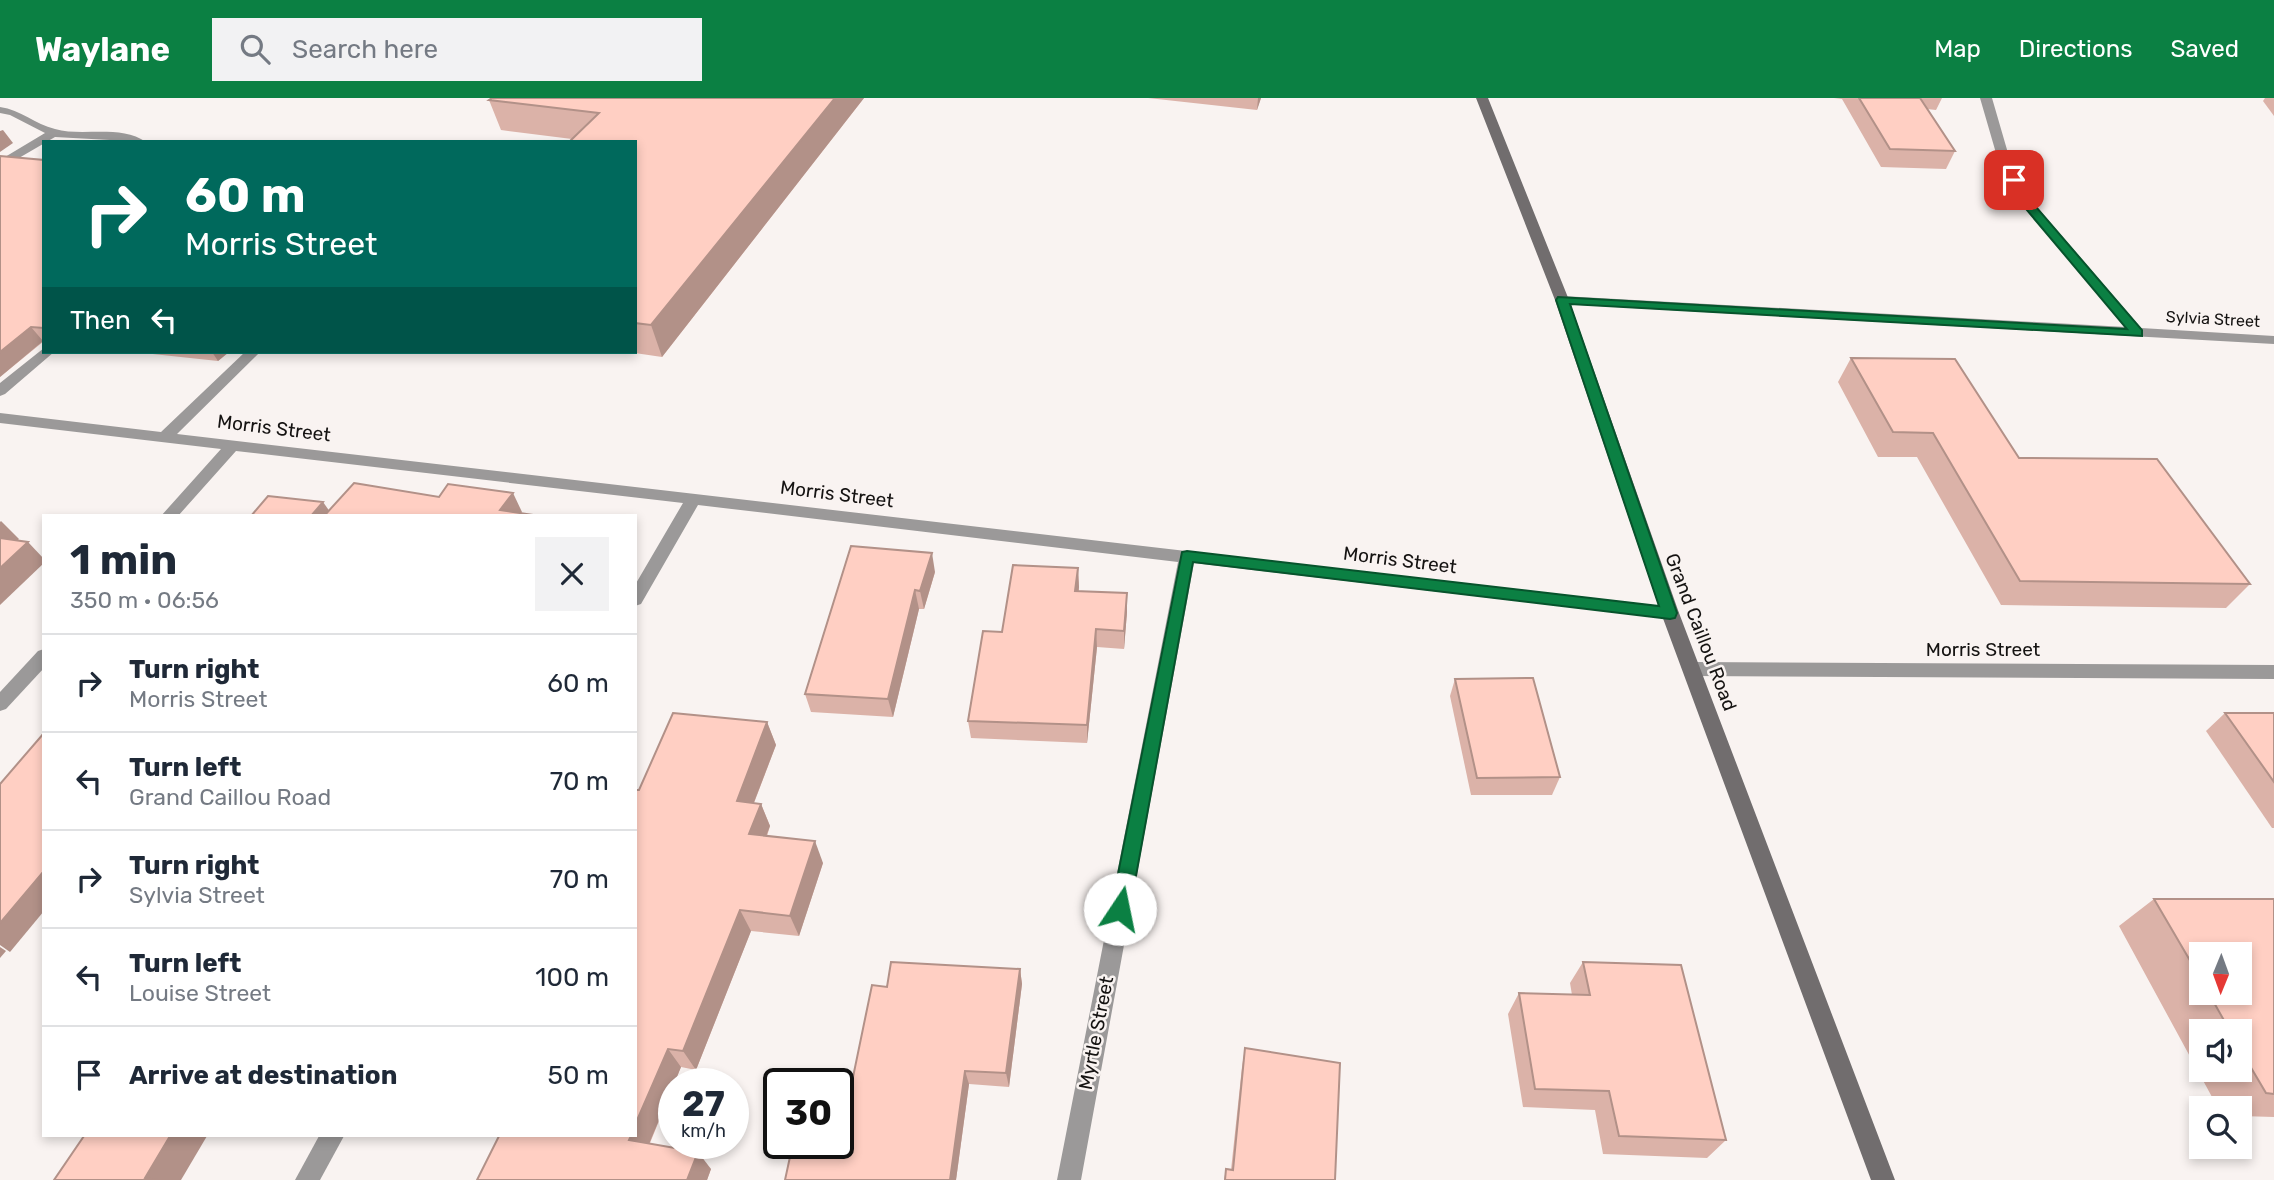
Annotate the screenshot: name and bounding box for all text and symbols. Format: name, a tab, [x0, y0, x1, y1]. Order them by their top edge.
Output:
search box	[212, 18, 702, 81]
text: Waylane	[35, 30, 170, 69]
icon: search	[236, 30, 274, 68]
text: Search here	[292, 34, 438, 65]
text: Map	[1934, 35, 1981, 63]
text: Directions	[2019, 35, 2132, 63]
text: Saved	[2170, 35, 2239, 63]
pin	[1984, 150, 2044, 210]
icon: arrive	[1995, 161, 2033, 199]
text: 60 m	[185, 166, 306, 224]
icon: right	[70, 168, 161, 259]
text: Morris Street	[185, 225, 378, 263]
icon: left	[145, 301, 183, 339]
text: Then	[70, 305, 131, 336]
street label: Sylvia Street	[2165, 307, 2261, 331]
street label: Morris Street	[216, 410, 333, 446]
street label: Morris Street	[779, 476, 896, 512]
text: 1 min	[70, 535, 177, 585]
button: close	[535, 537, 609, 611]
street label: Morris Street	[1342, 542, 1459, 578]
street label: Grand Caillou Road	[1660, 550, 1742, 714]
text: 350 m · 06:56	[70, 586, 219, 614]
street label: Morris Street	[1926, 638, 2041, 661]
text: Turn right	[129, 654, 259, 685]
icon: right	[70, 664, 108, 702]
text: 60 m	[547, 668, 609, 699]
text: Morris Street	[129, 685, 267, 713]
text: Turn left	[129, 752, 241, 783]
icon: left	[70, 762, 108, 800]
text: 70 m	[550, 766, 609, 797]
text: Grand Caillou Road	[129, 783, 331, 811]
text: Turn right	[129, 850, 259, 881]
icon: right	[70, 860, 108, 898]
text: 70 m	[550, 864, 609, 895]
position arrow	[1083, 872, 1157, 946]
text: Sylvia Street	[129, 881, 265, 909]
north arrow	[2189, 942, 2252, 1004]
map controls	[2189, 942, 2252, 1159]
text: Turn left	[129, 948, 241, 979]
icon: left	[70, 958, 108, 996]
text: 100 m	[535, 962, 609, 993]
street label: Myrtle Street	[1074, 974, 1118, 1092]
text: Louise Street	[129, 979, 271, 1007]
button: sound	[2189, 1019, 2252, 1082]
icon: arrive	[70, 1056, 108, 1094]
text: Arrive at destination	[129, 1060, 397, 1091]
text: 50 m	[548, 1060, 609, 1091]
speed limit sign: 30	[763, 1068, 854, 1159]
text: 27	[682, 1083, 725, 1125]
button: search	[2189, 1096, 2252, 1159]
text: km/h	[681, 1120, 726, 1142]

